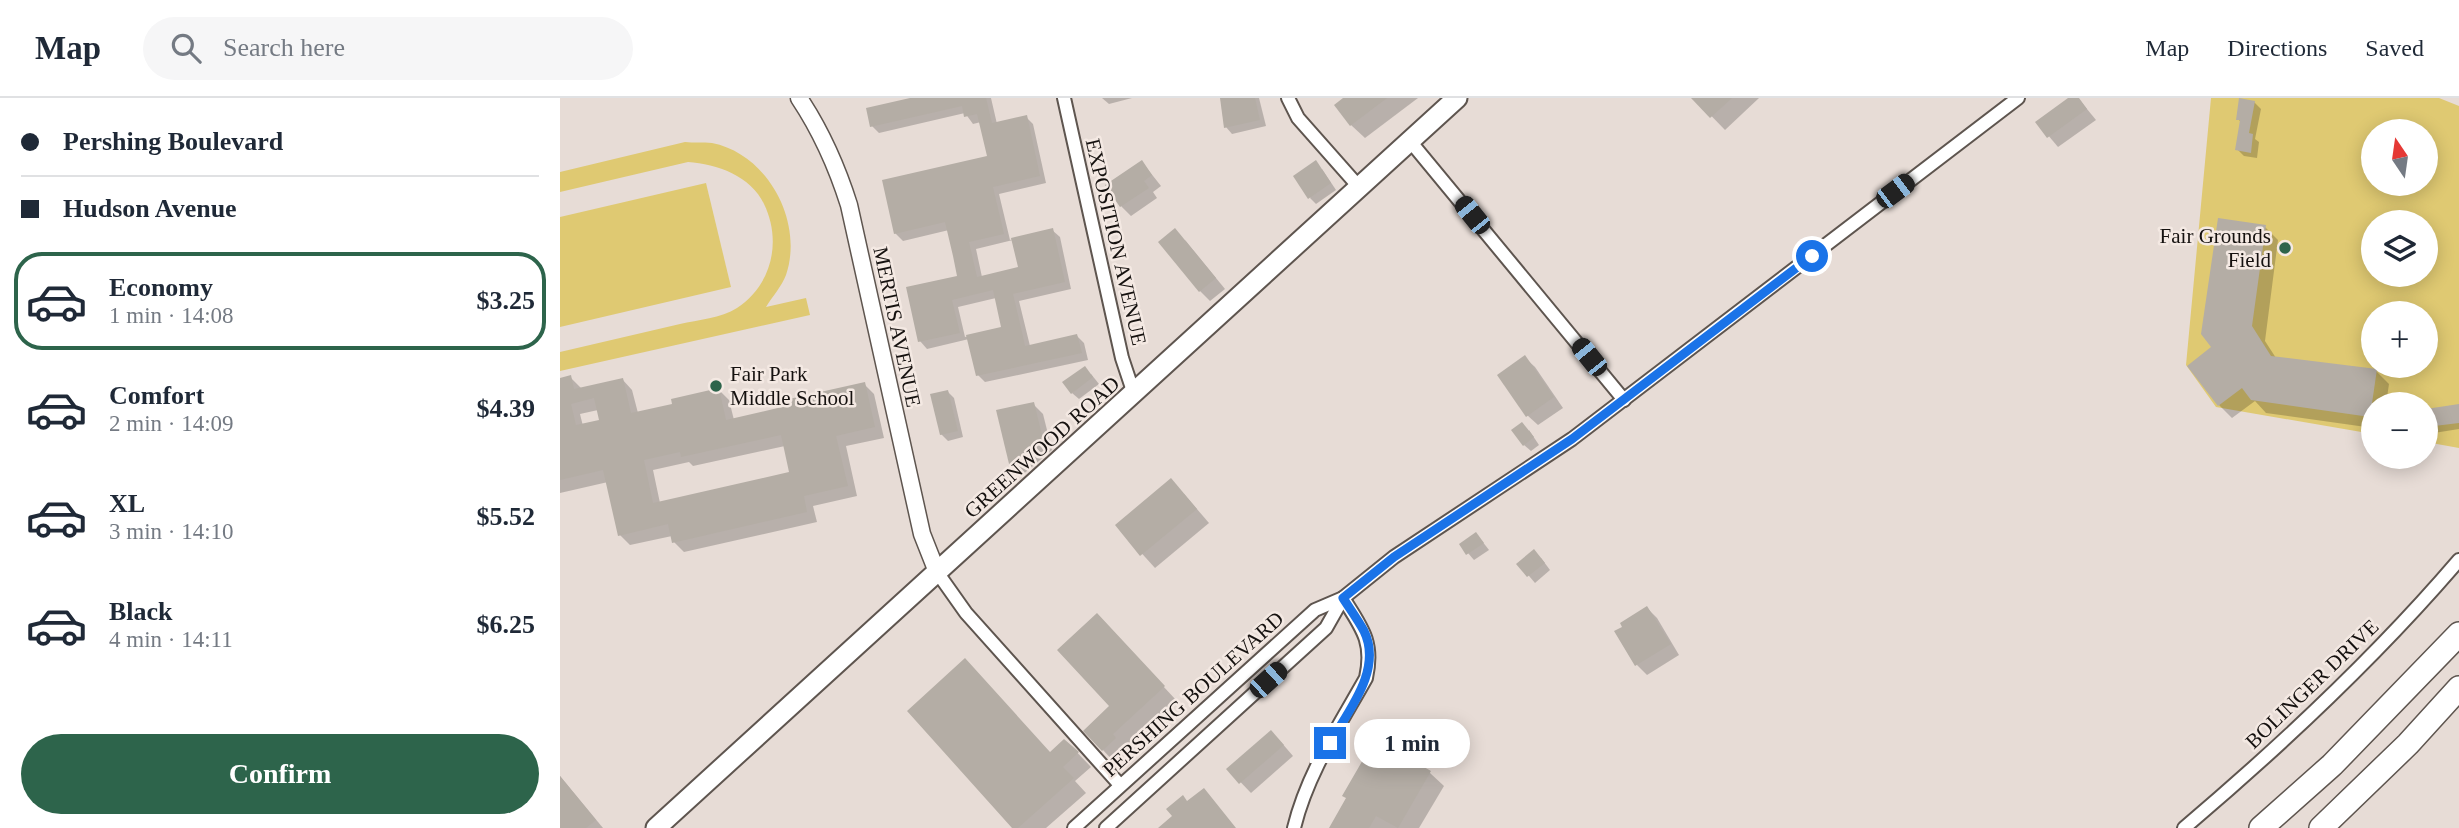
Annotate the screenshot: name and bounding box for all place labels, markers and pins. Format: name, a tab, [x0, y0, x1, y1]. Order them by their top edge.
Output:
place label: Fair Grounds Field	[2160, 224, 2271, 272]
marker: Fair Grounds Field	[2277, 240, 2293, 256]
place label: Fair Park Middle School	[730, 362, 854, 410]
marker: Fair Park Middle School	[708, 378, 724, 394]

